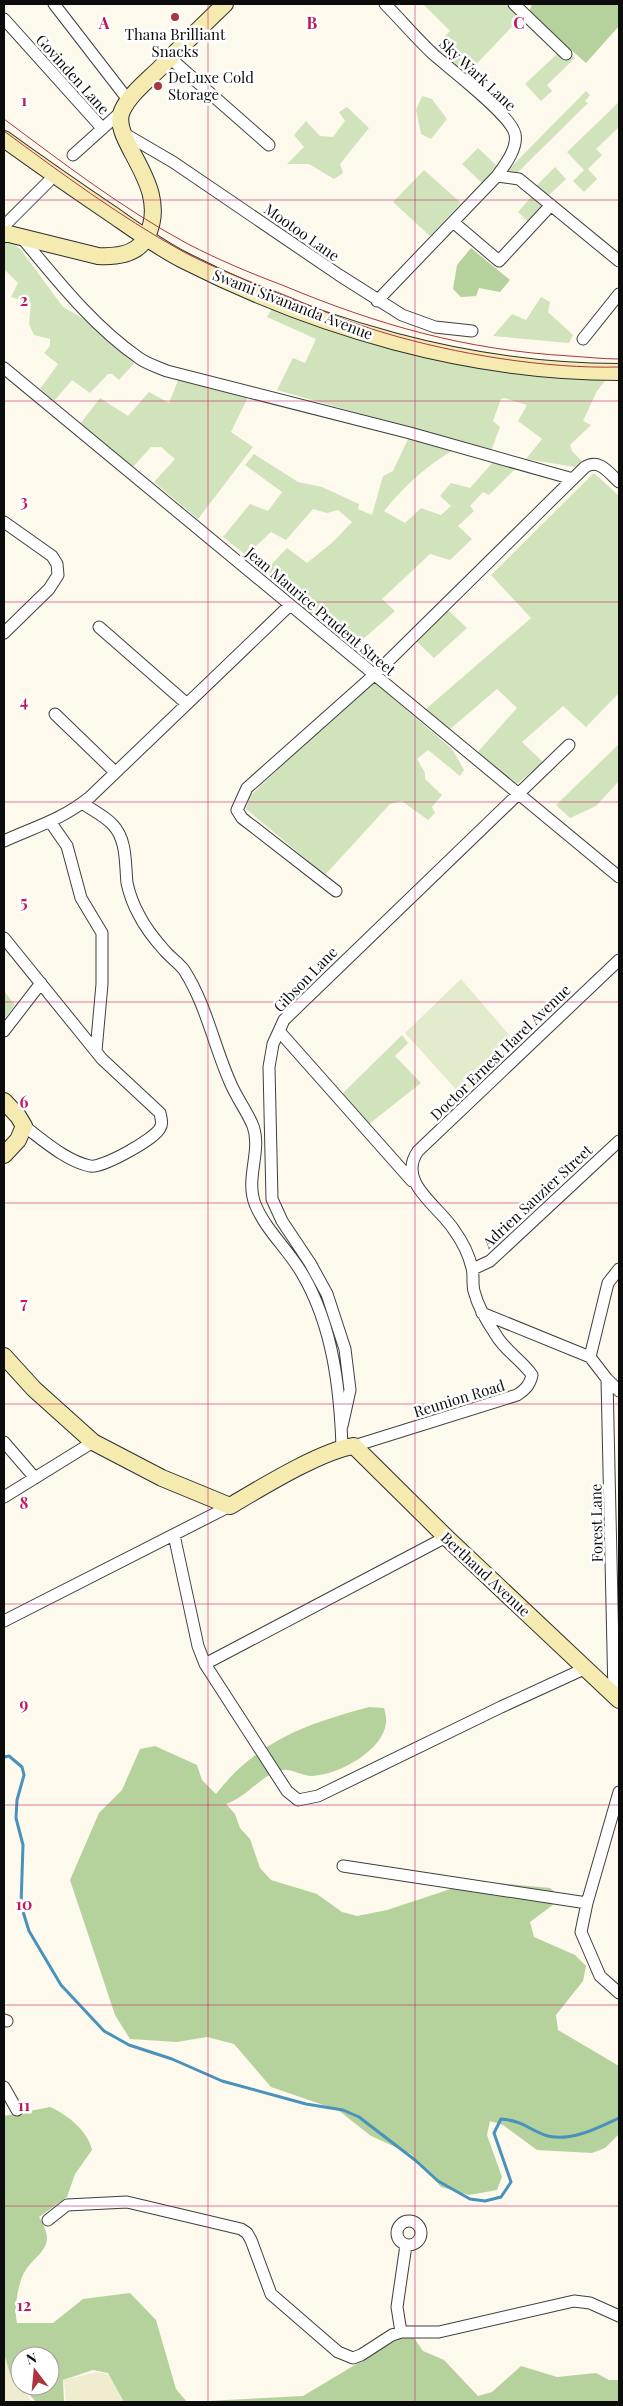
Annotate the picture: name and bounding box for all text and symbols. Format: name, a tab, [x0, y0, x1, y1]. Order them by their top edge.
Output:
marker: Thana Brilliant Snacks	[169, 11, 181, 23]
text: A	[98, 12, 110, 33]
text: B	[307, 12, 318, 33]
text: C	[513, 12, 525, 33]
place label: Thana Brilliant Snacks	[125, 24, 226, 61]
street label: Govinden Lane	[32, 30, 114, 118]
street label: Sky Wark Lane	[435, 33, 521, 115]
place label: DeLuxe Cold Storage	[168, 67, 254, 104]
marker: DeLuxe Cold Storage	[152, 80, 164, 92]
text: 1	[21, 89, 27, 110]
street label: Mootoo Lane	[260, 199, 344, 265]
street label: Swami Sivananda Avenue	[210, 264, 376, 344]
text: 2	[20, 289, 28, 310]
text: 3	[20, 490, 28, 511]
street label: Jean Maurice Prudent Street	[241, 542, 401, 680]
text: 4	[20, 690, 28, 711]
text: 5	[20, 891, 28, 912]
street label: Gibson Lane	[269, 942, 341, 1016]
street label: Doctor Ernest Harel Avenue	[426, 980, 574, 1124]
text: 6	[20, 1091, 29, 1112]
street label: Adrien Sauzier Street	[477, 1139, 597, 1253]
text: 7	[20, 1292, 28, 1313]
street label: Reunion Road	[411, 1375, 507, 1421]
street label: Forest Lane	[585, 1483, 607, 1563]
text: 8	[20, 1492, 29, 1513]
street label: Berthaud Avenue	[437, 1527, 535, 1621]
text: 9	[20, 1693, 29, 1714]
text: 10	[16, 1893, 32, 1914]
text: 11	[18, 2094, 30, 2115]
text: 12	[17, 2294, 31, 2315]
north arrow	[10, 2346, 60, 2396]
text: N	[24, 2347, 39, 2369]

